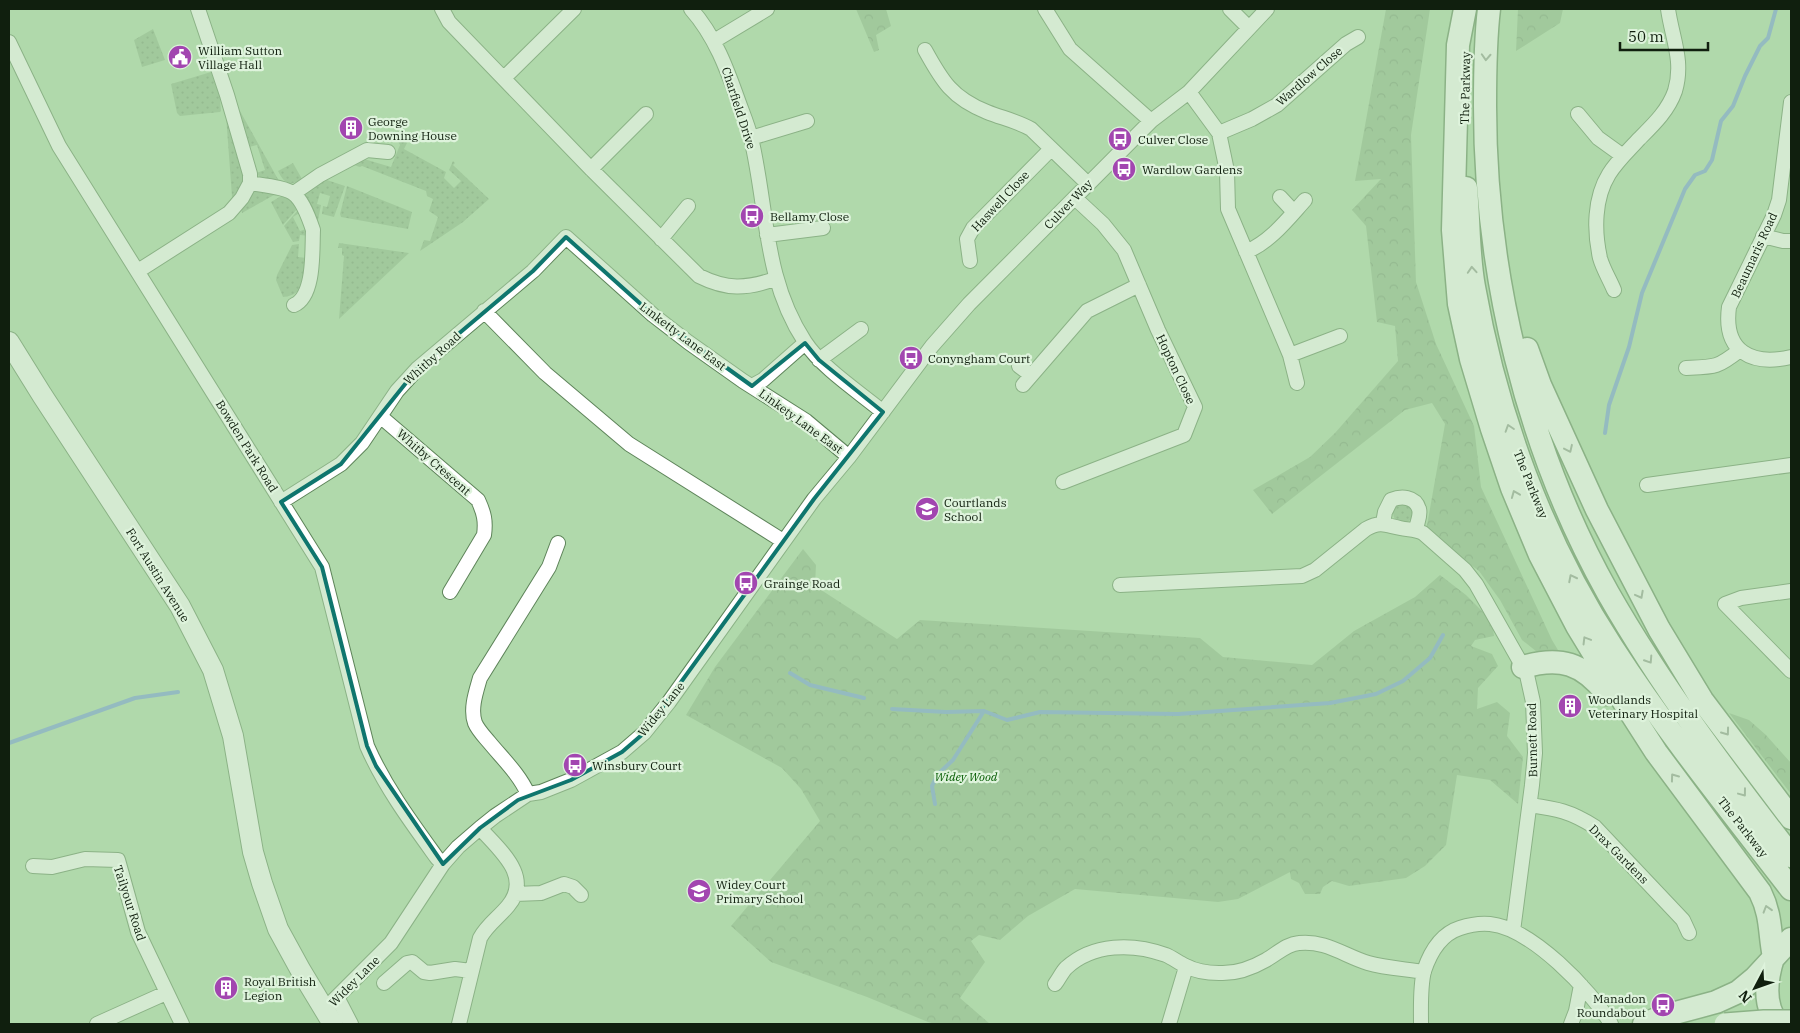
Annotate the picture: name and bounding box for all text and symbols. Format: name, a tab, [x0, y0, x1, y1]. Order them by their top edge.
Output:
scale bar	[1620, 20, 1708, 52]
text: 50 m	[1628, 27, 1664, 46]
place label: William Sutton Village Hall	[198, 43, 283, 72]
street label: Wardlow Close	[1273, 43, 1345, 109]
public building icon: William Sutton Village Hall	[167, 44, 193, 70]
street label: The Parkway	[1457, 51, 1473, 125]
one-way arrow	[1481, 54, 1491, 62]
street label: Charfield Drive	[719, 65, 759, 151]
place label: George Downing House	[368, 114, 457, 143]
building icon: George Downing House	[338, 115, 364, 141]
bus stop icon: Culver Close	[1107, 126, 1133, 152]
place label: Culver Close	[1138, 132, 1208, 147]
bus stop icon: Wardlow Gardens	[1111, 156, 1137, 182]
place label: Wardlow Gardens	[1142, 162, 1242, 177]
street label: Haswell Close	[968, 167, 1032, 235]
street label: Culver Way	[1041, 176, 1096, 232]
bus stop icon: Bellamy Close	[739, 203, 765, 229]
place label: Bellamy Close	[770, 209, 849, 224]
street label: Beaumaris Road	[1728, 210, 1780, 300]
one-way arrow	[1467, 266, 1478, 274]
street label: Linketty Lane East	[637, 299, 729, 373]
street label: Whitby Road	[400, 328, 464, 388]
street label: Hopton Close	[1153, 332, 1199, 406]
bus stop icon: Conyngham Court	[898, 345, 924, 371]
place label: Conyngham Court	[928, 351, 1030, 366]
street label: Linkety Lane East	[756, 386, 846, 456]
street label: Bowden Park Road	[213, 397, 281, 495]
one-way arrow	[1505, 425, 1515, 433]
street label: Whitby Crescent	[394, 426, 474, 498]
one-way arrow	[1563, 444, 1573, 453]
street label: The Parkway	[1510, 447, 1552, 521]
one-way arrow	[1511, 490, 1521, 499]
place label: Courtlands School	[944, 495, 1007, 524]
school or university icon: Courtlands School	[914, 496, 940, 522]
street label: Fort Austin Avenue	[123, 525, 193, 625]
bus stop icon: Grainge Road	[733, 570, 759, 596]
one-way arrow	[1568, 574, 1579, 583]
place label: Grainge Road	[764, 576, 840, 591]
one-way arrow	[1634, 589, 1644, 598]
one-way arrow	[1583, 637, 1593, 646]
one-way arrow	[1643, 655, 1652, 664]
street label: Widey Lane	[634, 679, 688, 739]
place label: Woodlands Veterinary Hospital	[1588, 692, 1699, 721]
building icon: Woodlands Veterinary Hospital	[1557, 693, 1583, 719]
street label: Burnett Road	[1524, 703, 1540, 777]
one-way arrow	[1720, 726, 1729, 736]
bus stop icon: Winsbury Court	[562, 752, 588, 778]
place label: Winsbury Court	[592, 758, 682, 773]
park label: Widey Wood	[935, 769, 998, 784]
one-way arrow	[1671, 773, 1680, 783]
one-way arrow	[1737, 787, 1746, 797]
street label: The Parkway	[1715, 794, 1772, 861]
street label: Drax Gardens	[1586, 821, 1652, 887]
street label: Tailyour Road	[111, 863, 149, 943]
place label: Widey Court Primary School	[716, 877, 804, 906]
school or university icon: Widey Court Primary School	[686, 878, 712, 904]
one-way arrow	[1763, 906, 1773, 914]
street label: Widey Lane	[325, 952, 383, 1010]
north arrow	[1730, 963, 1780, 1013]
place label: Royal British Legion	[244, 974, 317, 1003]
building icon: Royal British Legion	[213, 975, 239, 1001]
text: N	[1735, 986, 1756, 1007]
place label: Manadon Roundabout	[1577, 991, 1646, 1020]
bus stop icon: Manadon Roundabout	[1650, 992, 1676, 1018]

